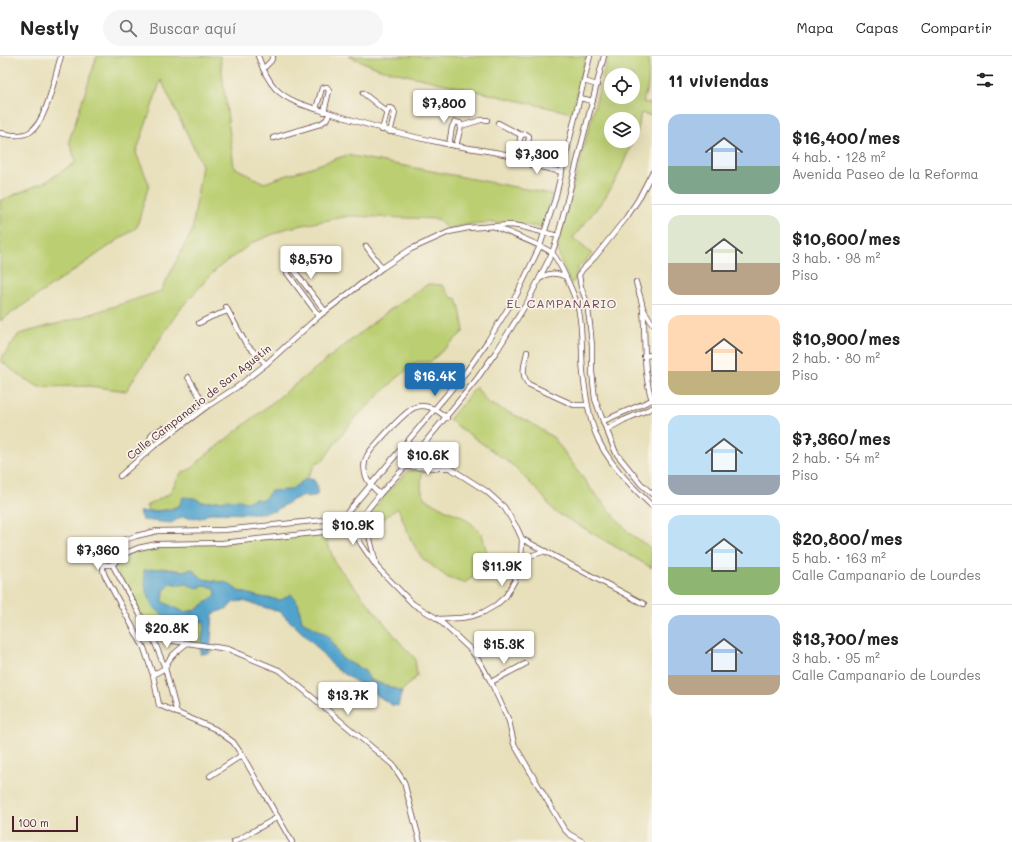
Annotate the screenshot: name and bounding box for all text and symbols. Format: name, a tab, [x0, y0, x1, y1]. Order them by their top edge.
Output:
search box	[103, 10, 383, 46]
text: Nestly	[20, 15, 79, 40]
icon: search	[117, 17, 139, 39]
text: Buscar aquí	[149, 18, 236, 38]
text: Mapa	[797, 18, 834, 37]
text: Capas	[856, 18, 899, 37]
text: Compartir	[921, 18, 992, 37]
map controls	[604, 68, 640, 148]
button: locate	[604, 68, 640, 104]
text: 11 viviendas	[668, 69, 769, 91]
icon: filters	[974, 69, 996, 91]
pin: $7,800	[411, 90, 477, 124]
text: $7,800	[422, 94, 466, 111]
button: layers	[604, 112, 640, 148]
text: $16,400/mes	[792, 126, 900, 148]
icon: home	[700, 130, 748, 178]
pin: $7,300	[504, 141, 570, 175]
text: $7,300	[515, 145, 559, 162]
text: 4 hab. · 128 m²	[792, 148, 886, 165]
text: Avenida Paseo de la Reforma	[792, 165, 979, 182]
text: $10,600/mes	[792, 227, 900, 249]
icon: home	[700, 231, 748, 279]
pin: $8,570	[278, 246, 344, 280]
text: 3 hab. · 98 m²	[792, 249, 880, 266]
text: $8,570	[289, 250, 333, 267]
text: Piso	[792, 266, 818, 283]
district label: EL CAMPANARIO	[507, 295, 617, 311]
text: $10,900/mes	[792, 327, 900, 349]
icon: home	[700, 331, 748, 379]
street label: Calle Campanario de San Agustín	[123, 341, 274, 463]
text: 2 hab. · 80 m²	[792, 349, 880, 366]
pin: $16.4K	[402, 363, 468, 397]
text: Piso	[792, 366, 818, 383]
text: $16.4K	[414, 367, 456, 384]
text: $7,360/mes	[792, 427, 891, 449]
icon: home	[700, 431, 748, 479]
pin: $10.6K	[395, 442, 461, 476]
text: $10.6K	[407, 446, 449, 463]
text: 2 hab. · 54 m²	[792, 449, 880, 466]
text: Piso	[792, 466, 818, 483]
pin: $10.9K	[320, 512, 386, 546]
text: $10.9K	[332, 516, 374, 533]
text: $20,800/mes	[792, 527, 903, 549]
icon: home	[700, 531, 748, 579]
pin: $7,360	[65, 537, 131, 571]
text: $7,360	[76, 541, 120, 558]
text: 5 hab. · 163 m²	[792, 549, 886, 566]
pin: $11.9K	[469, 553, 535, 587]
text: $11.9K	[482, 557, 522, 574]
text: Calle Campanario de Lourdes	[792, 566, 981, 583]
pin: $20.8K	[134, 615, 200, 649]
text: $20.8K	[145, 619, 189, 636]
text: $13,700/mes	[792, 627, 899, 649]
pin: $15.3K	[471, 631, 537, 665]
icon: home	[700, 631, 748, 679]
text: $15.3K	[483, 635, 525, 652]
text: 3 hab. · 95 m²	[792, 649, 880, 666]
text: Calle Campanario de Lourdes	[792, 666, 981, 683]
pin: $13.7K	[315, 682, 381, 716]
text: $13.7K	[327, 686, 369, 703]
scale bar	[12, 814, 78, 833]
text: 100 m	[18, 815, 49, 830]

